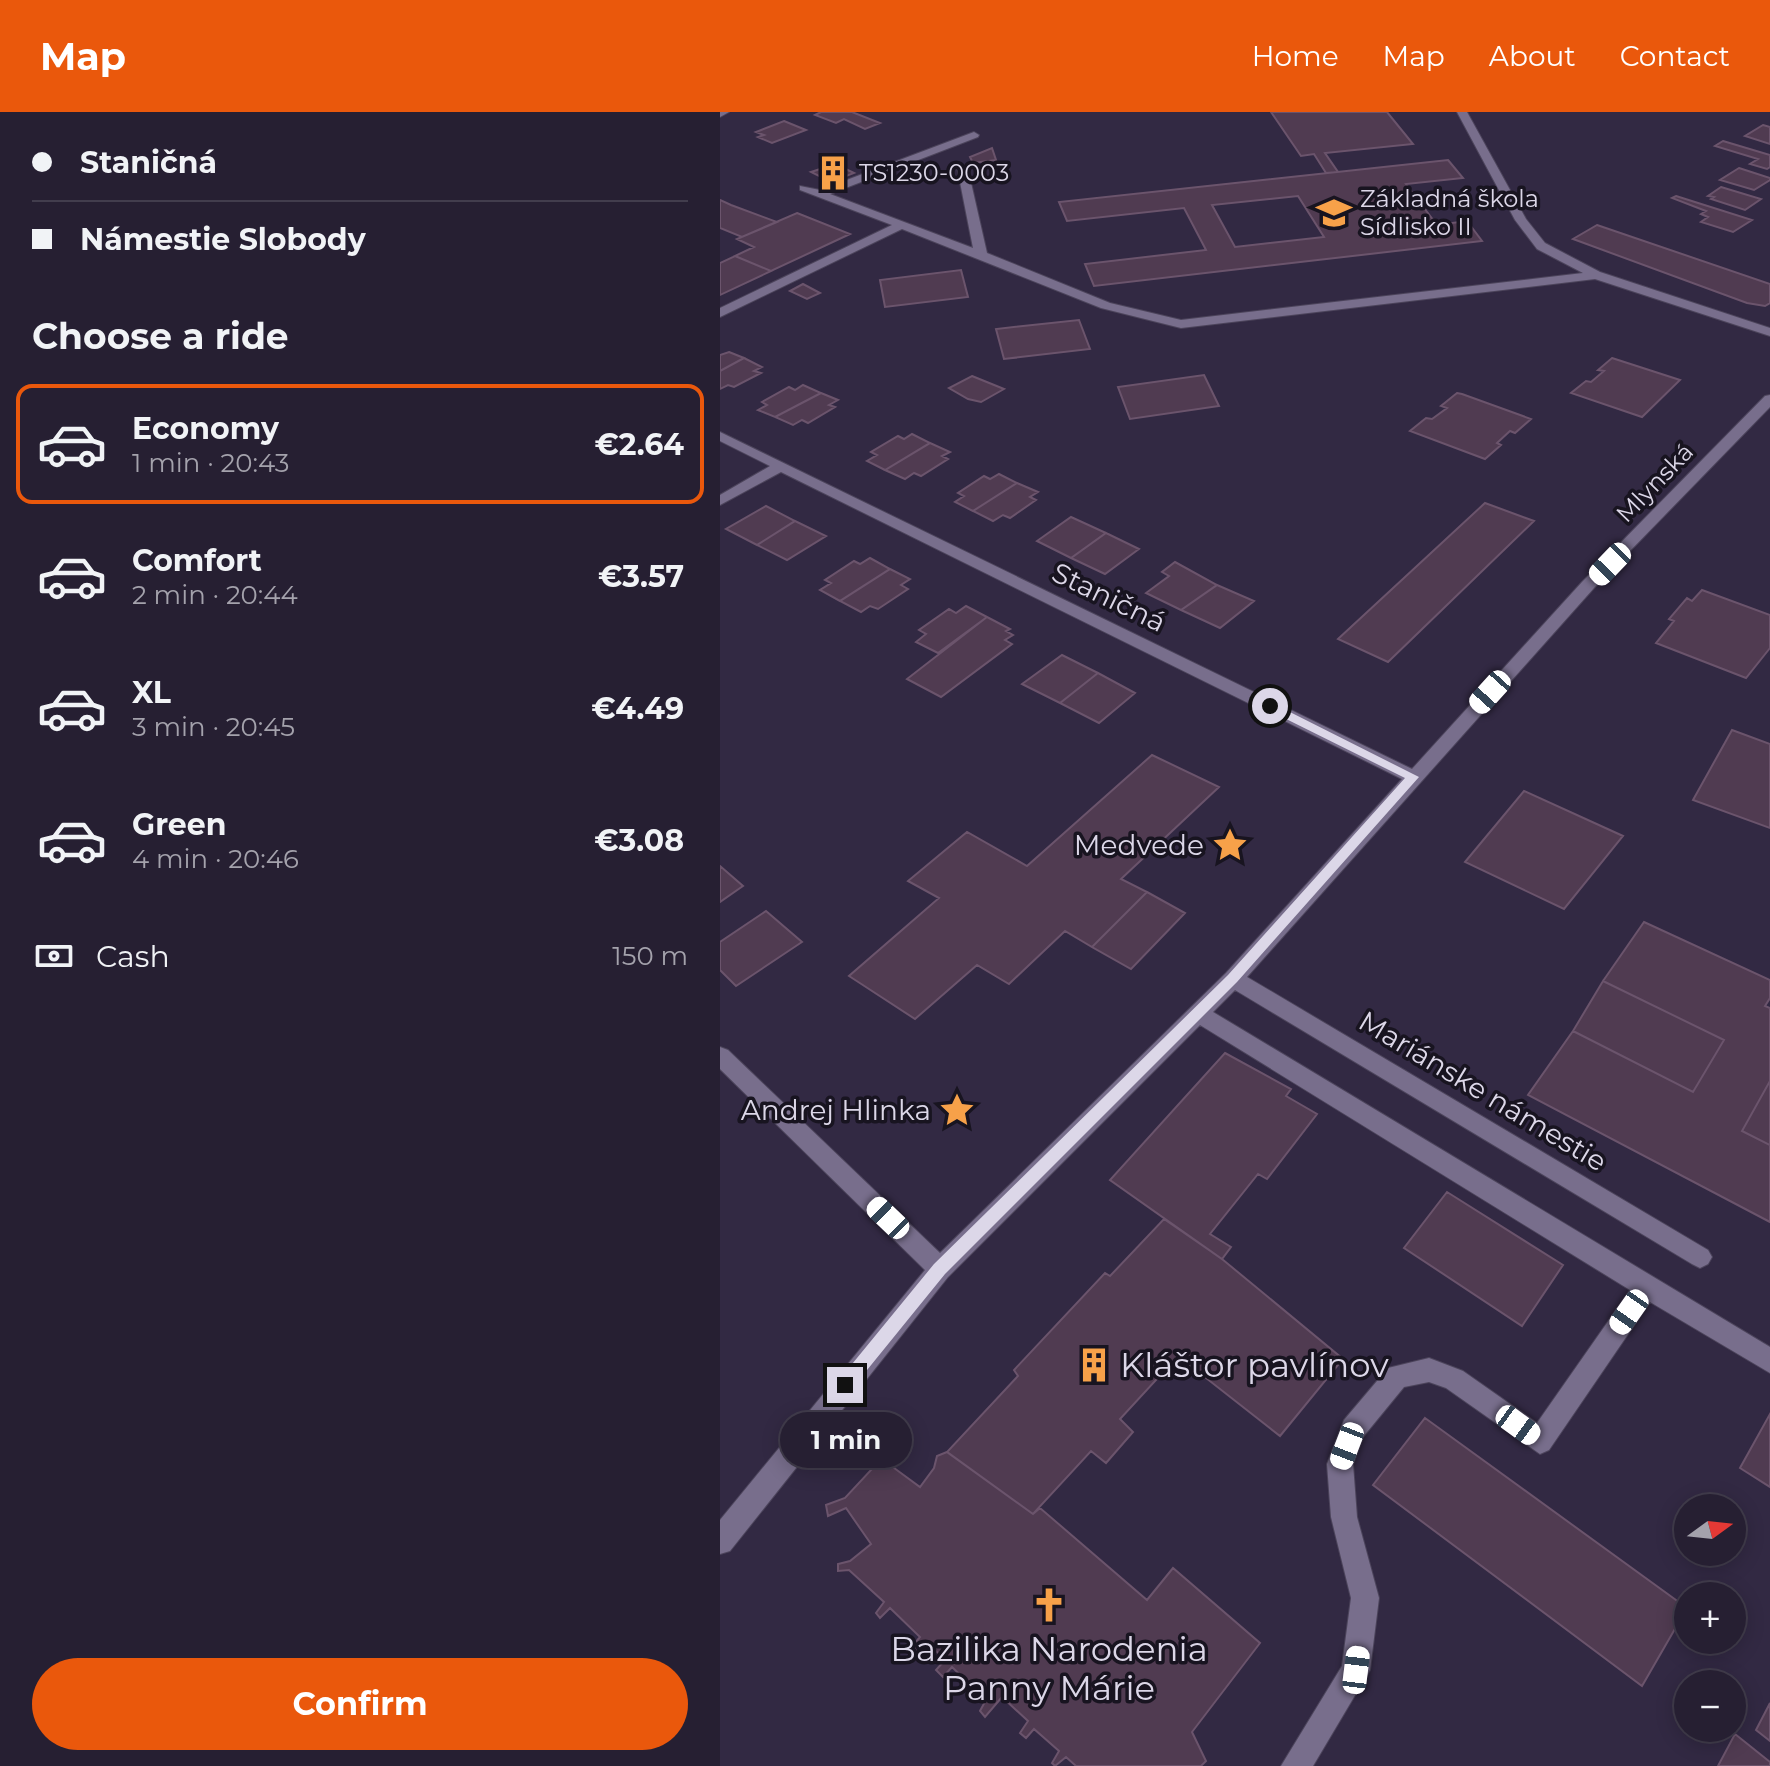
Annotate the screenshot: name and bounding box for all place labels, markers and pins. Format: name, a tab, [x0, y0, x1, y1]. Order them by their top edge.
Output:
building icon: TS1230-0003	[814, 154, 852, 192]
place label: TS1230-0003	[859, 158, 1009, 187]
place label: Základná škola Sídlisko II	[1360, 184, 1539, 241]
school or university icon: Základná škola Sídlisko II	[1315, 194, 1353, 232]
place icon: Medvede	[1211, 826, 1249, 864]
place label: Medvede	[1074, 828, 1204, 862]
place icon: Andrej Hlinka	[938, 1091, 976, 1129]
place label: Andrej Hlinka	[741, 1093, 931, 1127]
place label: Kláštor pavlínov	[1120, 1344, 1389, 1386]
building icon: Kláštor pavlínov	[1075, 1346, 1113, 1384]
church icon: Bazilika Narodenia Panny Márie	[1030, 1586, 1068, 1624]
place label: Bazilika Narodenia Panny Márie	[890, 1628, 1208, 1709]

